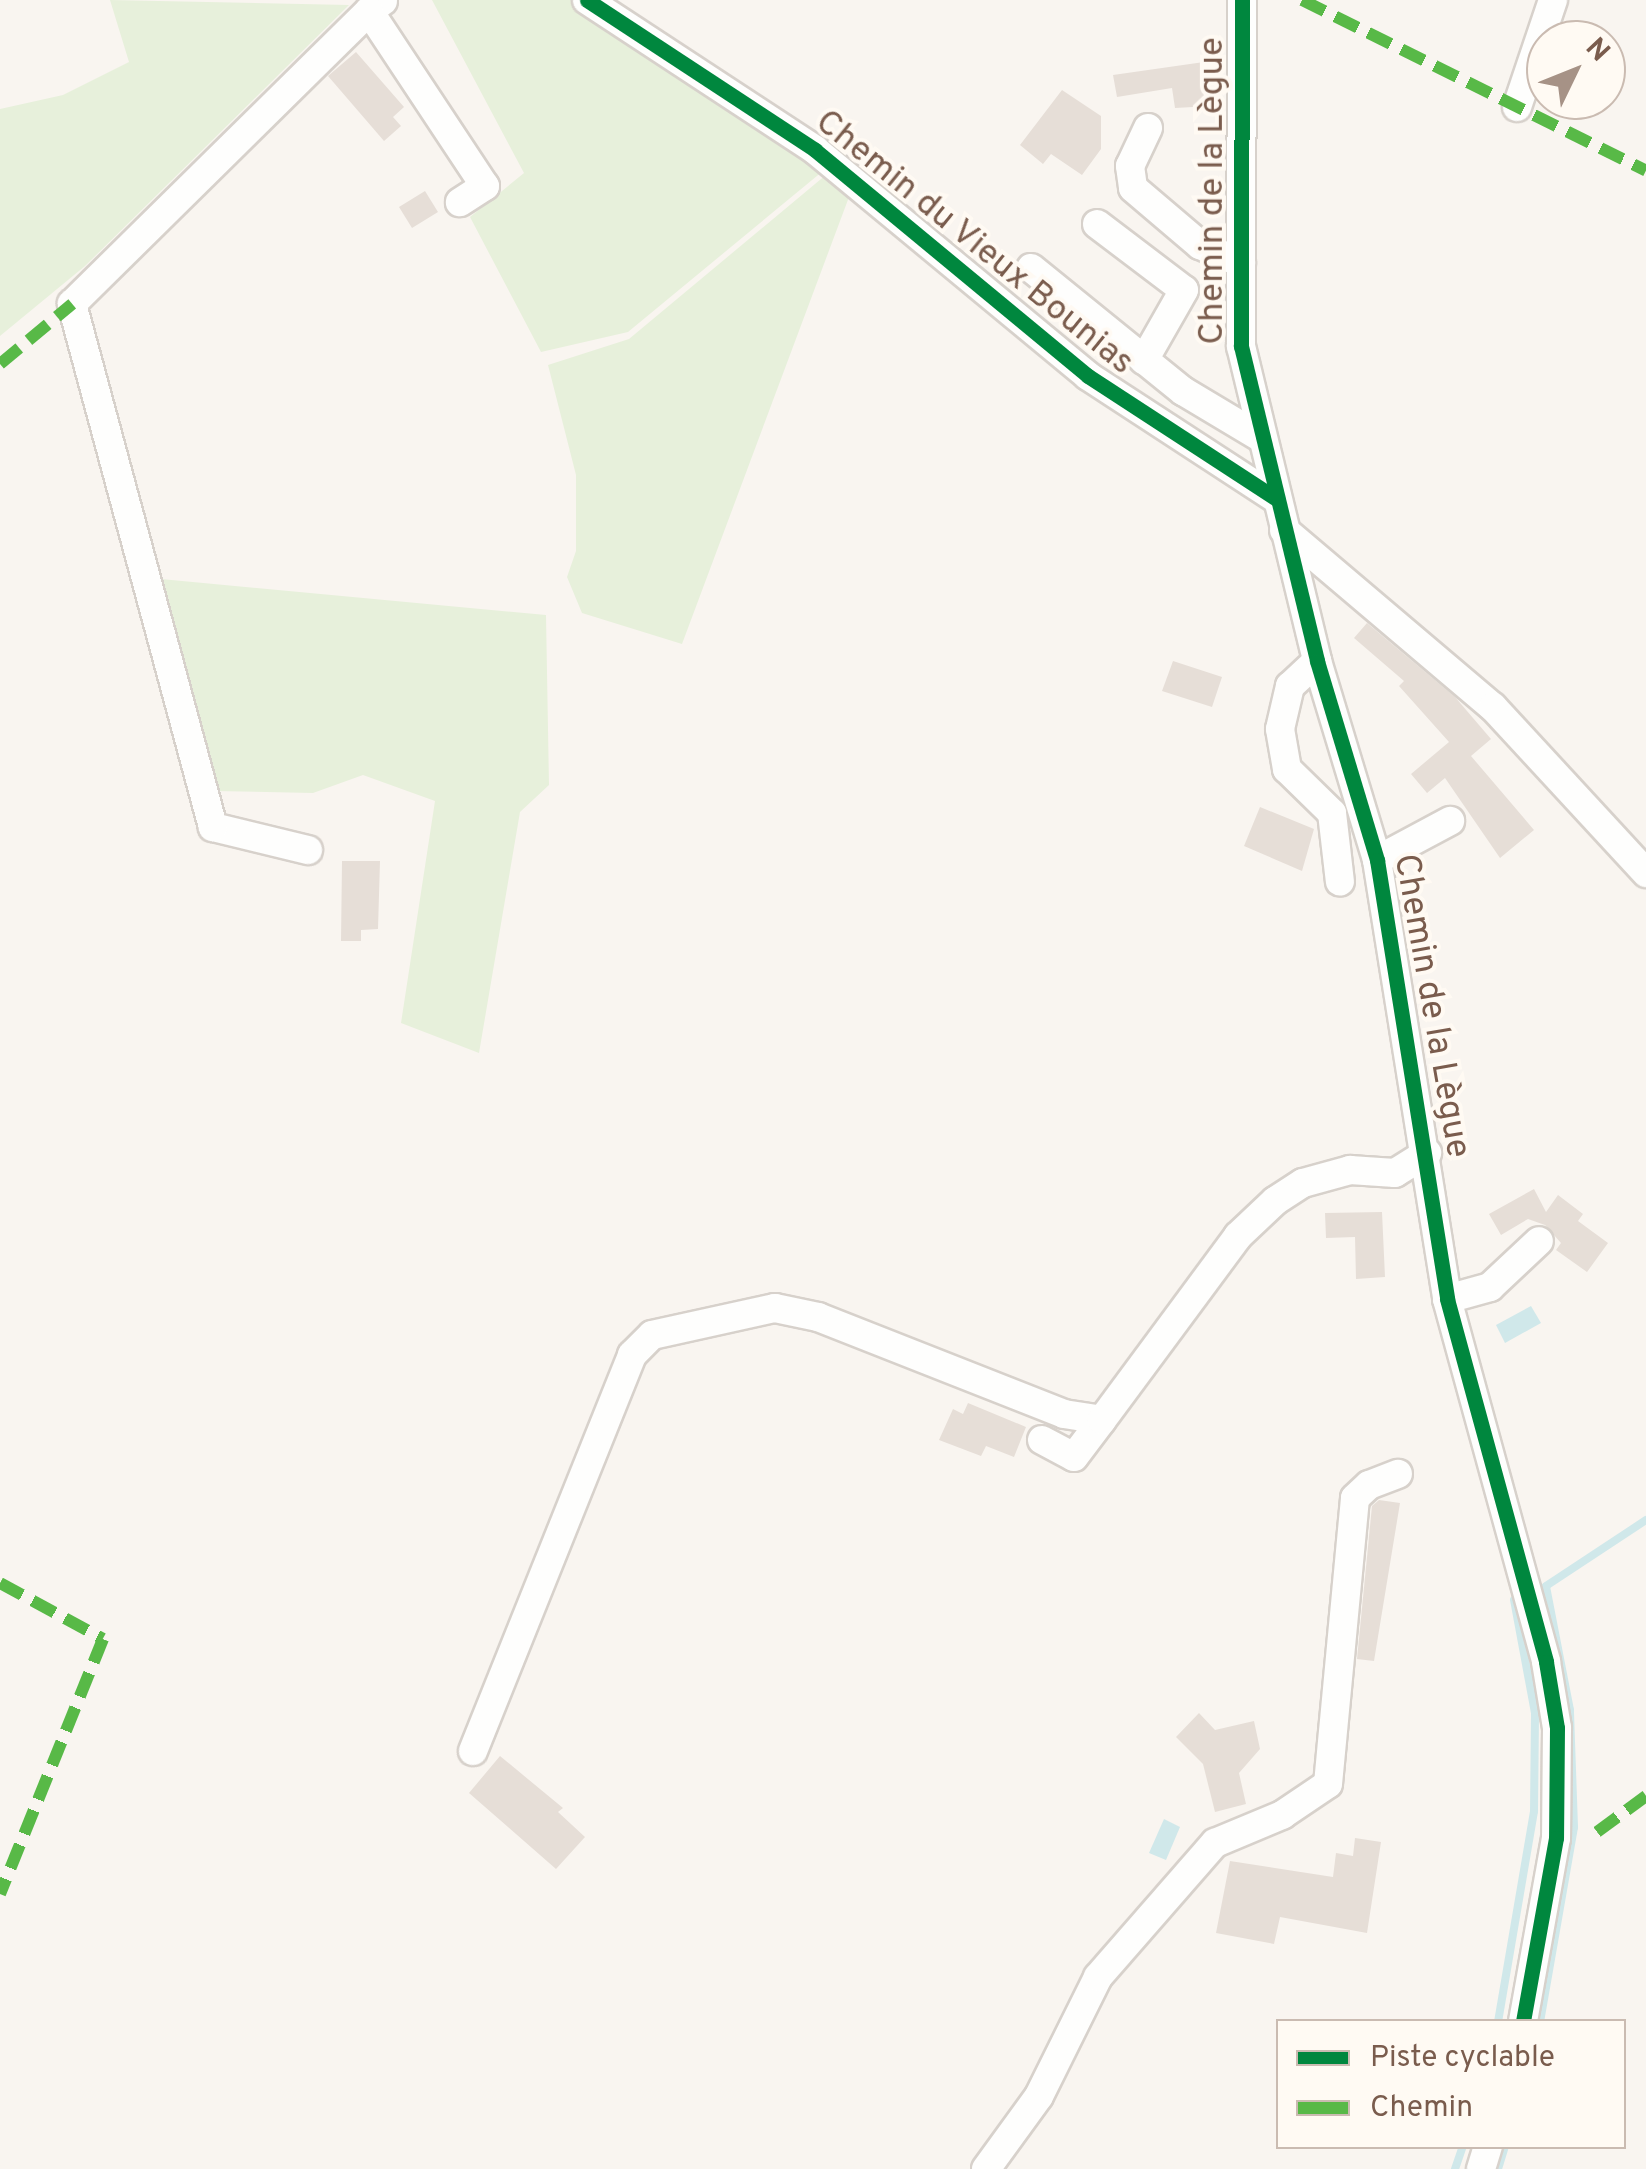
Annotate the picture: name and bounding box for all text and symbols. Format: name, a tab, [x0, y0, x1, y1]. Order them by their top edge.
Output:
north arrow	[1526, 20, 1626, 120]
text: N	[1576, 31, 1616, 71]
street label: Chemin de la Lègue	[1192, 37, 1234, 345]
street label: Chemin du Vieux Bounias	[806, 101, 1142, 385]
street label: Chemin de la Lègue	[1384, 851, 1478, 1161]
legend	[1276, 2019, 1626, 2149]
text: Piste cyclable	[1370, 2040, 1555, 2077]
text: Chemin	[1370, 2090, 1473, 2127]

